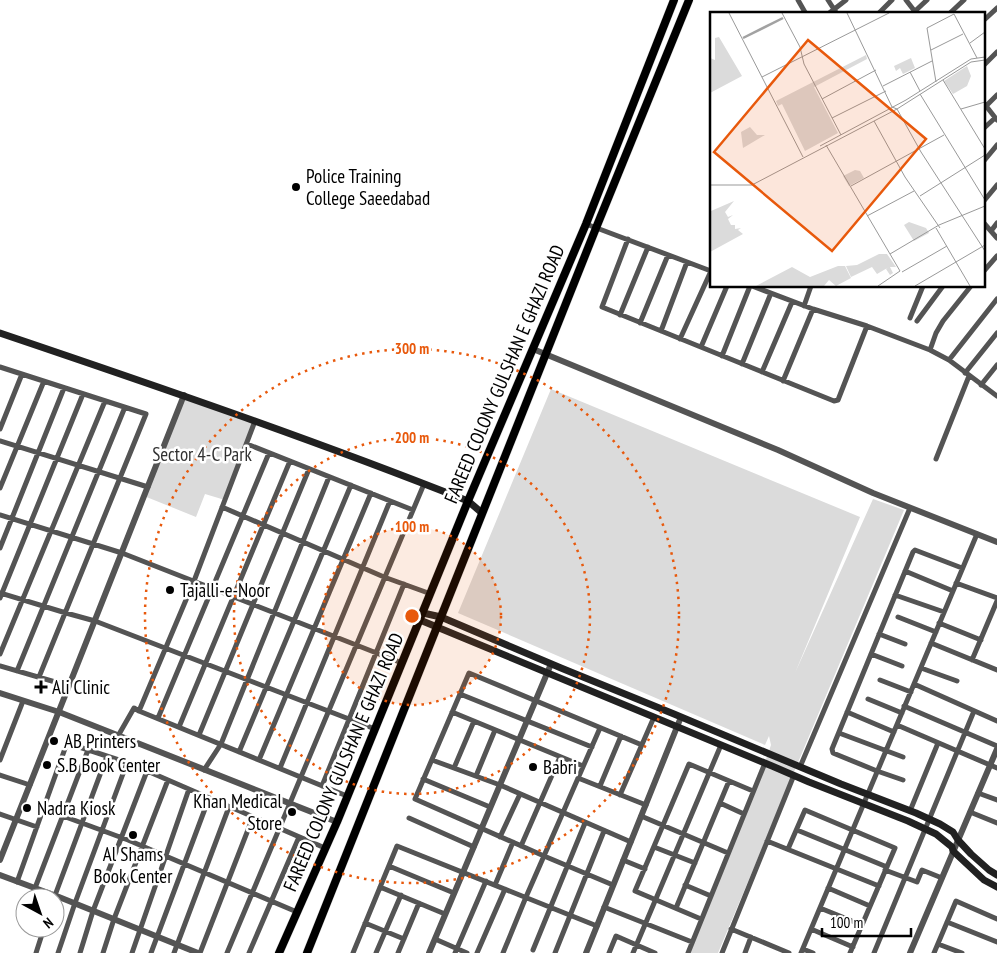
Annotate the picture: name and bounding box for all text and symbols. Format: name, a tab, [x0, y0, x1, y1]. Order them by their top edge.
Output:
inset map	[710, 12, 984, 288]
place label: Police Training College Saeedabad	[306, 164, 430, 210]
marker: Police Training College Saeedabad	[290, 181, 302, 193]
street label: FAREED COLONY GULSHAN E GHAZI ROAD	[439, 241, 569, 507]
text: 300 m	[395, 339, 429, 358]
text: 200 m	[395, 428, 429, 447]
park label: Sector 4-C Park	[152, 442, 252, 466]
text: 100 m	[395, 517, 429, 536]
place label: Tajalli-e-Noor	[180, 578, 271, 602]
marker: Tajalli-e-Noor	[164, 584, 176, 596]
centre of rings	[403, 607, 421, 625]
street label: FAREED COLONY GULSHAN E GHAZI ROAD	[278, 629, 408, 895]
place label: Ali Clinic	[52, 675, 110, 699]
marker: Ali Clinic	[34, 680, 48, 694]
place label: AB Printers	[64, 729, 136, 753]
marker: AB Printers	[48, 735, 60, 747]
place label: S.B Book Center	[57, 753, 161, 777]
place label: Babri	[543, 755, 577, 779]
marker: S.B Book Center	[41, 759, 53, 771]
marker: Babri	[527, 761, 539, 773]
place label: Khan Medical Store	[193, 789, 283, 835]
place label: Nadra Kiosk	[37, 796, 116, 820]
marker: Nadra Kiosk	[21, 802, 33, 814]
marker: Khan Medical Store	[286, 806, 298, 818]
marker: Al Shams Book Center	[127, 829, 139, 841]
place label: Al Shams Book Center	[94, 842, 173, 888]
north arrow	[15, 888, 65, 938]
scale bar	[822, 906, 911, 938]
text: 100 m	[830, 913, 863, 932]
text: N	[40, 914, 57, 932]

